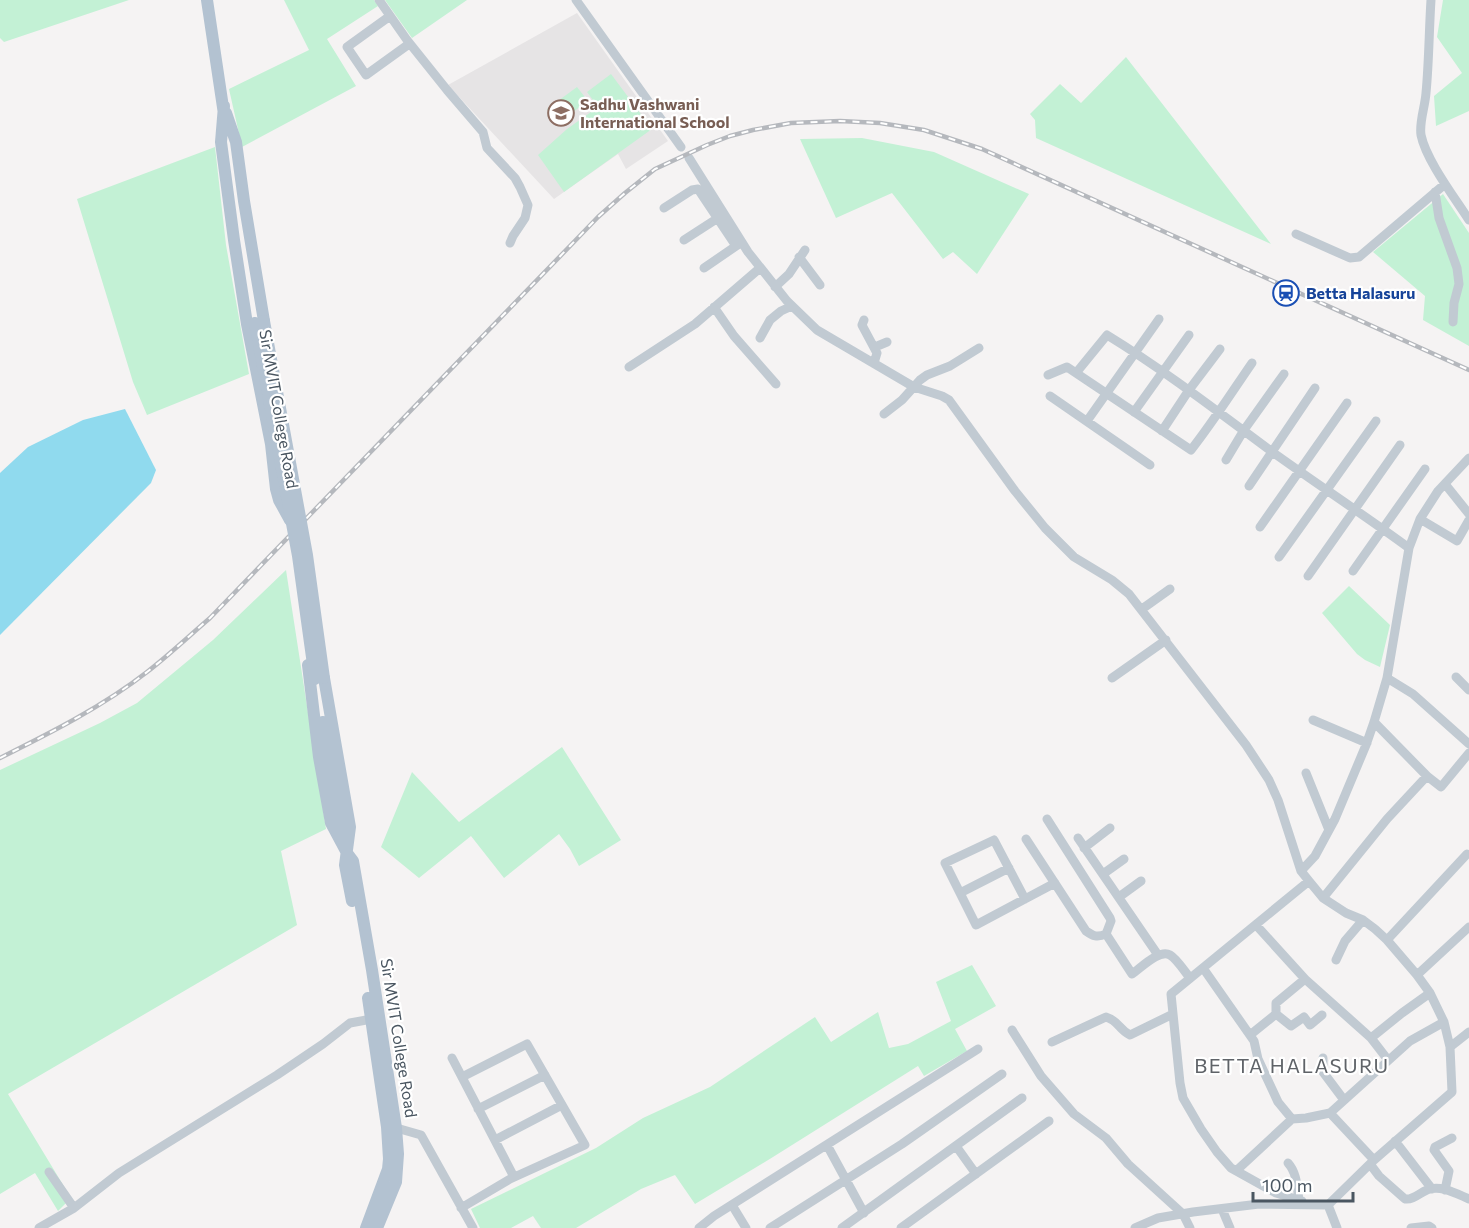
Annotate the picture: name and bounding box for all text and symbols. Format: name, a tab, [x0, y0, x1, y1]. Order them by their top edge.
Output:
place label: Sadhu Vashwani International School	[580, 94, 730, 131]
school or university icon: Sadhu Vashwani International School	[546, 98, 576, 128]
station icon: Betta Halasuru	[1271, 278, 1301, 308]
place label: Betta Halasuru	[1306, 283, 1416, 302]
street label: Sir MVIT College Road	[256, 328, 303, 490]
street label: Sir MVIT College Road	[378, 957, 421, 1119]
district label: BETTA HALASURU	[1194, 1053, 1390, 1077]
scale bar	[1253, 1165, 1354, 1203]
text: 100 m	[1262, 1174, 1312, 1196]

